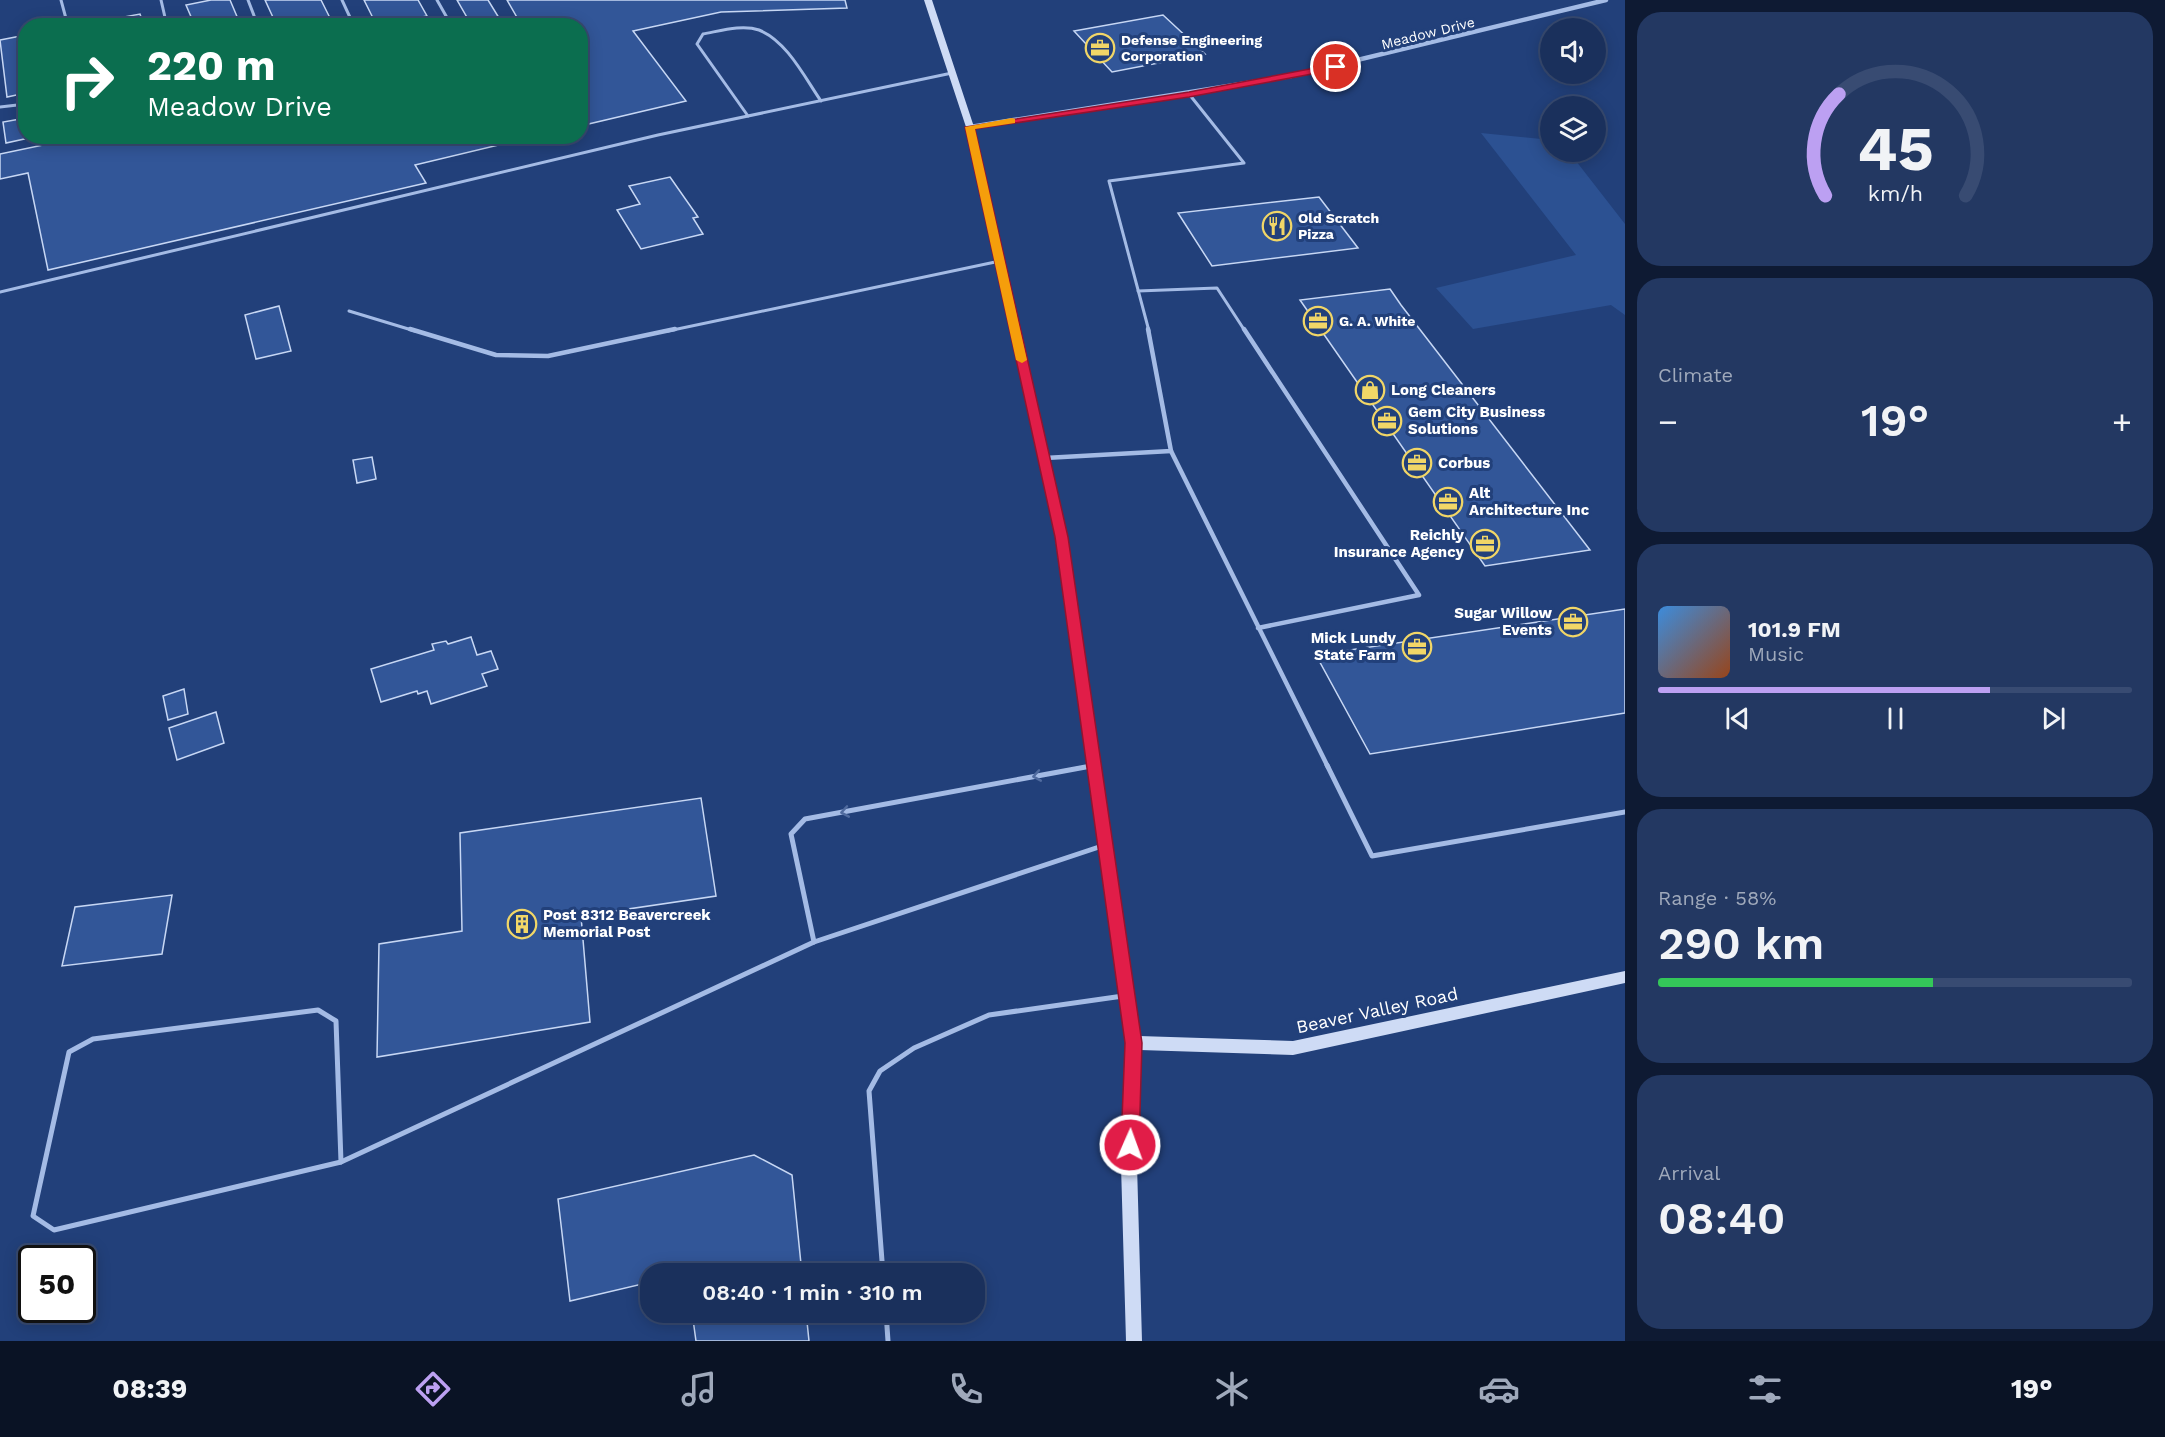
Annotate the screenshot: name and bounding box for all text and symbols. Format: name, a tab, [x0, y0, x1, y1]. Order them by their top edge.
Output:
street label: Meadow Drive	[1380, 14, 1476, 52]
map controls	[1540, 18, 1606, 162]
button: sound	[1540, 18, 1606, 84]
office icon: Defense Engineering Corporation	[1084, 32, 1116, 64]
place label: Defense Engineering Corporation	[1121, 32, 1262, 64]
text: 220 m	[147, 41, 276, 90]
pin	[1310, 41, 1361, 92]
icon: right	[48, 42, 126, 120]
icon: arrive	[1319, 50, 1352, 83]
text: Meadow Drive	[147, 91, 332, 123]
button: layers	[1540, 96, 1606, 162]
text: 45	[1857, 112, 1933, 185]
text: km/h	[1867, 181, 1923, 206]
restaurant icon: Old Scratch Pizza	[1261, 210, 1293, 242]
place label: Old Scratch Pizza	[1298, 210, 1379, 242]
office icon: G. A. White	[1302, 305, 1334, 337]
place label: G. A. White	[1339, 313, 1415, 329]
text: Climate	[1658, 363, 1733, 387]
shop icon: Long Cleaners	[1354, 374, 1386, 406]
place label: Long Cleaners	[1391, 381, 1496, 399]
text: 19°	[1861, 394, 1929, 447]
text: −	[1658, 402, 1678, 441]
text: +	[2112, 402, 2132, 441]
place label: Gem City Business Solutions	[1408, 403, 1545, 438]
office icon: Gem City Business Solutions	[1371, 405, 1403, 437]
office icon: Corbus	[1401, 447, 1433, 479]
place label: Corbus	[1438, 454, 1490, 472]
place label: Alt Architecture Inc	[1469, 484, 1590, 519]
office icon: Alt Architecture Inc	[1432, 486, 1464, 518]
place label: Reichly Insurance Agency	[1334, 526, 1465, 561]
office icon: Reichly Insurance Agency	[1469, 528, 1501, 560]
place label: Sugar Willow Events	[1454, 604, 1552, 639]
office icon: Sugar Willow Events	[1557, 606, 1589, 638]
text: 101.9 FM	[1748, 617, 1841, 642]
place label: Mick Lundy State Farm	[1311, 629, 1397, 664]
office icon: Mick Lundy State Farm	[1401, 631, 1433, 663]
text: Music	[1748, 642, 1804, 666]
icon: previous	[1721, 702, 1754, 735]
icon: pause	[1879, 702, 1912, 735]
icon: next	[2037, 702, 2070, 735]
one-way arrow	[1032, 769, 1042, 782]
one-way arrow	[840, 805, 849, 817]
text: Range · 58%	[1658, 886, 1776, 910]
place label: Post 8312 Beavercreek Memorial Post	[543, 906, 711, 941]
building icon: Post 8312 Beavercreek Memorial Post	[506, 908, 538, 940]
text: 290 km	[1658, 917, 1824, 970]
street label: Beaver Valley Road	[1294, 983, 1460, 1037]
position arrow	[1098, 1113, 1162, 1177]
text: Arrival	[1658, 1161, 1720, 1185]
text: 08:40	[1658, 1192, 1785, 1245]
speed limit sign: 50	[18, 1245, 96, 1323]
text: 08:40 · 1 min · 310 m	[702, 1280, 923, 1305]
icon: directions	[412, 1368, 454, 1410]
icon: music	[678, 1368, 720, 1410]
icon: phone	[945, 1368, 987, 1410]
icon: climate	[1211, 1368, 1253, 1410]
icon: car	[1478, 1368, 1520, 1410]
icon: filters	[1744, 1368, 1786, 1410]
text: 08:39	[112, 1373, 187, 1405]
text: 19°	[2011, 1373, 2053, 1405]

